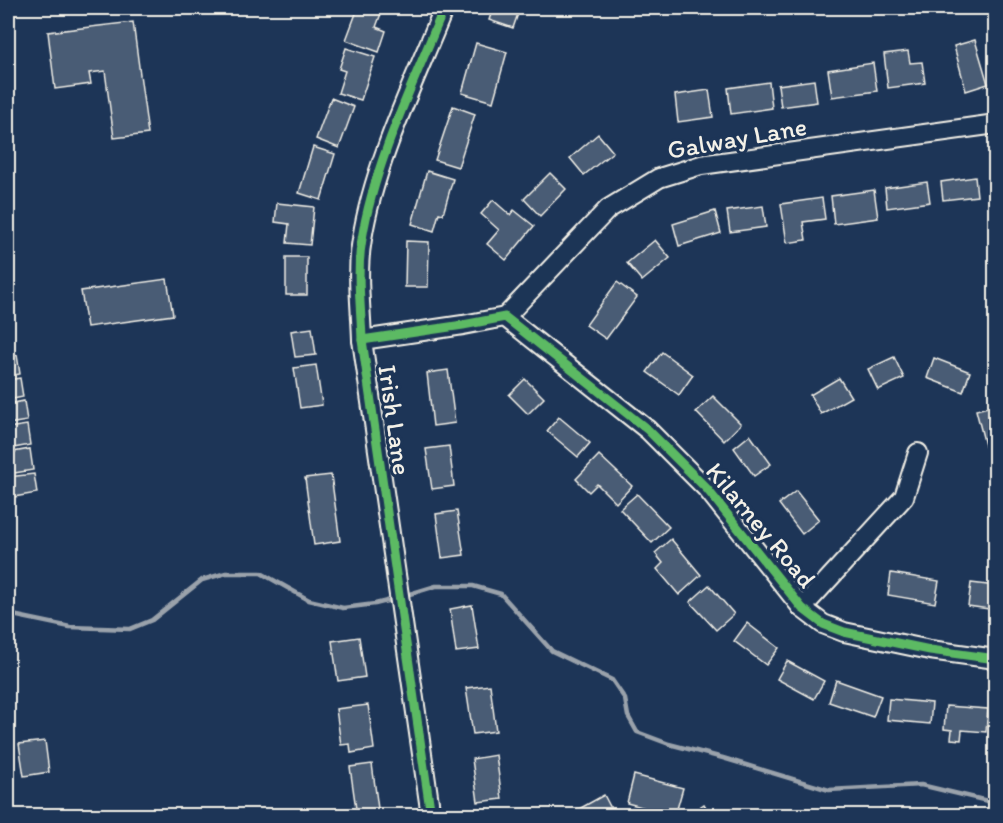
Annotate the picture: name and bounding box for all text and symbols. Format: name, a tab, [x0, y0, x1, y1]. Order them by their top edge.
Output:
street label: Galway Lane	[665, 110, 809, 166]
street label: Irish Lane	[371, 363, 419, 477]
street label: Kilarney Road	[699, 456, 823, 594]

